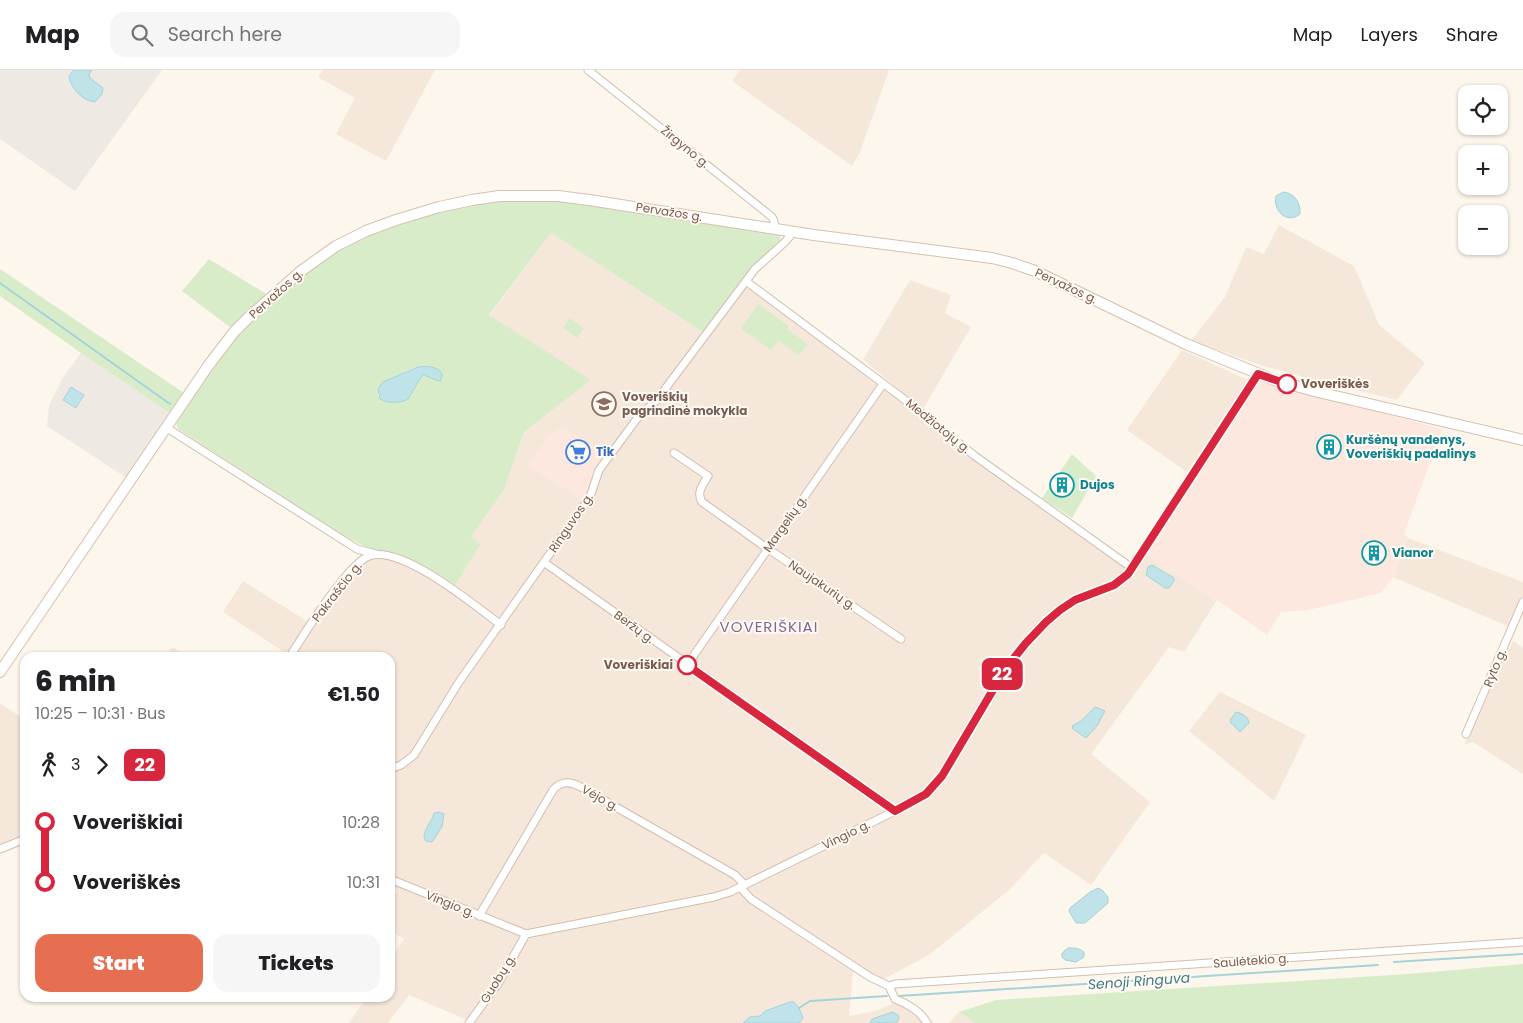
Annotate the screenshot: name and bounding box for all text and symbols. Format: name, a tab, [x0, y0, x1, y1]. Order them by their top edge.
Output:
search box	[110, 12, 460, 57]
text: Map	[25, 18, 80, 51]
icon: search	[128, 21, 156, 49]
text: Search here	[168, 21, 282, 48]
text: Map	[1293, 22, 1333, 47]
text: Layers	[1361, 22, 1418, 47]
text: Share	[1446, 22, 1498, 47]
map controls	[1458, 85, 1508, 255]
button: locate	[1458, 85, 1508, 135]
street label: Žirgyno g.	[657, 122, 713, 171]
button: +	[1458, 145, 1508, 195]
street label: Pervažos g.	[635, 198, 703, 225]
button: −	[1458, 205, 1508, 255]
street label: Pervažos g.	[1032, 264, 1100, 307]
street label: Pervažos g.	[245, 265, 306, 322]
marker: Voveriškės	[1277, 374, 1297, 394]
place label: Voveriškės	[1301, 375, 1369, 392]
place label: Voveriškių pagrindinė mokykla	[622, 388, 747, 419]
school or university icon: Voveriškių pagrindinė mokykla	[591, 391, 617, 417]
street label: Medžiotojų g.	[902, 394, 974, 457]
place label: Kuršėnų vandenys, Voveriškių padalinys	[1346, 431, 1477, 462]
building icon: Kuršėnų vandenys, Voveriškių padalinys	[1316, 434, 1342, 460]
supermarket icon: Tik	[565, 439, 591, 465]
place label: Tik	[596, 443, 615, 460]
building icon: Dujos	[1049, 472, 1075, 498]
place label: Dujos	[1080, 476, 1115, 493]
street label: Ringuvos g.	[544, 490, 597, 556]
street label: Margelių g.	[759, 492, 810, 556]
building icon: Vianor	[1361, 540, 1387, 566]
place label: Vianor	[1392, 544, 1433, 561]
street label: Naujakurių g.	[785, 556, 859, 613]
street label: Pakraščio g.	[308, 558, 365, 625]
street label: Beržų g.	[611, 606, 658, 647]
district label: VOVERIŠKIAI	[720, 616, 818, 637]
street label: Ryto g.	[1479, 646, 1510, 690]
marker: Voveriškiai	[677, 655, 697, 675]
place label: Voveriškiai	[604, 656, 673, 673]
line badge: 22	[980, 658, 1024, 690]
text: 22	[992, 661, 1012, 686]
text: 6 min	[35, 662, 116, 701]
text: €1.50	[328, 681, 380, 708]
text: 10:25 – 10:31 · Bus	[35, 702, 166, 725]
icon: walk	[35, 751, 63, 779]
icon: forward	[88, 751, 116, 779]
text: 22	[134, 752, 155, 777]
text: 3	[71, 753, 80, 776]
street label: Vėjo g.	[579, 780, 622, 815]
text: Voveriškiai	[73, 809, 183, 836]
text: 10:28	[342, 811, 380, 834]
street label: Vingio g.	[819, 816, 873, 853]
text: Voveriškės	[73, 869, 181, 896]
text: 10:31	[347, 871, 380, 894]
street label: Vingio g.	[423, 886, 477, 921]
button: Start	[35, 934, 203, 992]
button: Tickets	[213, 934, 380, 992]
street label: Saulėtekio g.	[1213, 949, 1289, 972]
street label: Guobų g.	[476, 951, 519, 1006]
water label: Senoji Ringuva	[1087, 967, 1191, 995]

